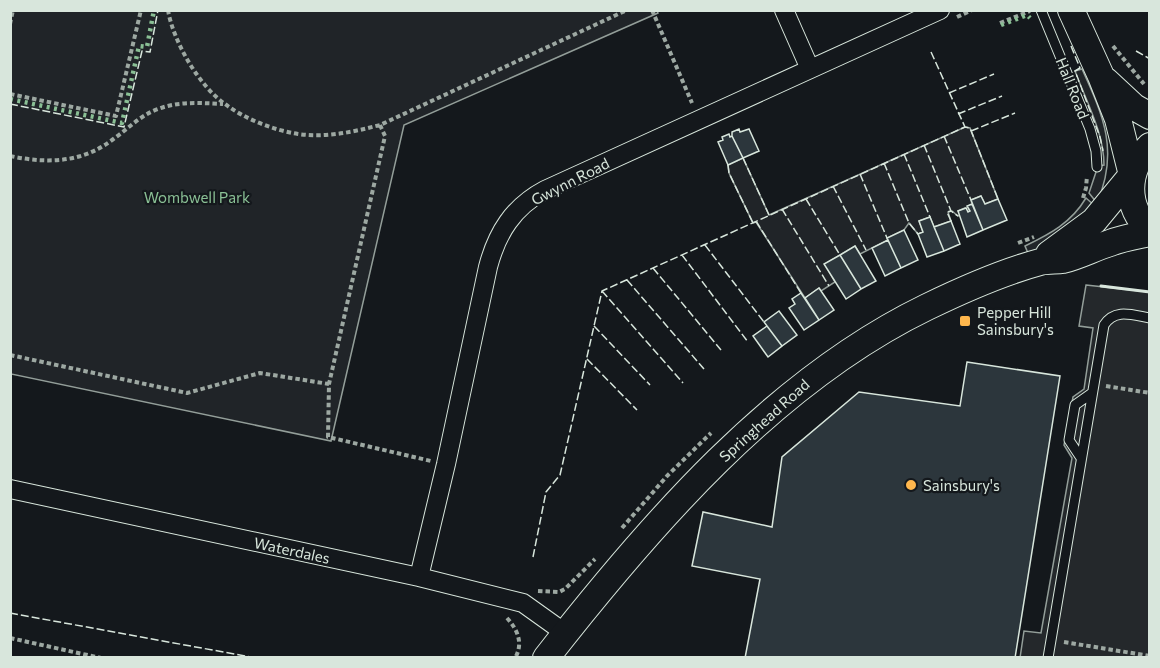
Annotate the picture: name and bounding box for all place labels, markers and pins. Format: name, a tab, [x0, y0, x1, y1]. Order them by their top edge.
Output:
place label: Pepper Hill Sainsbury's	[977, 303, 1054, 338]
marker: Pepper Hill Sainsbury's	[958, 314, 972, 328]
place label: Sainsbury's	[923, 476, 1000, 494]
marker: Sainsbury's	[904, 478, 918, 492]

